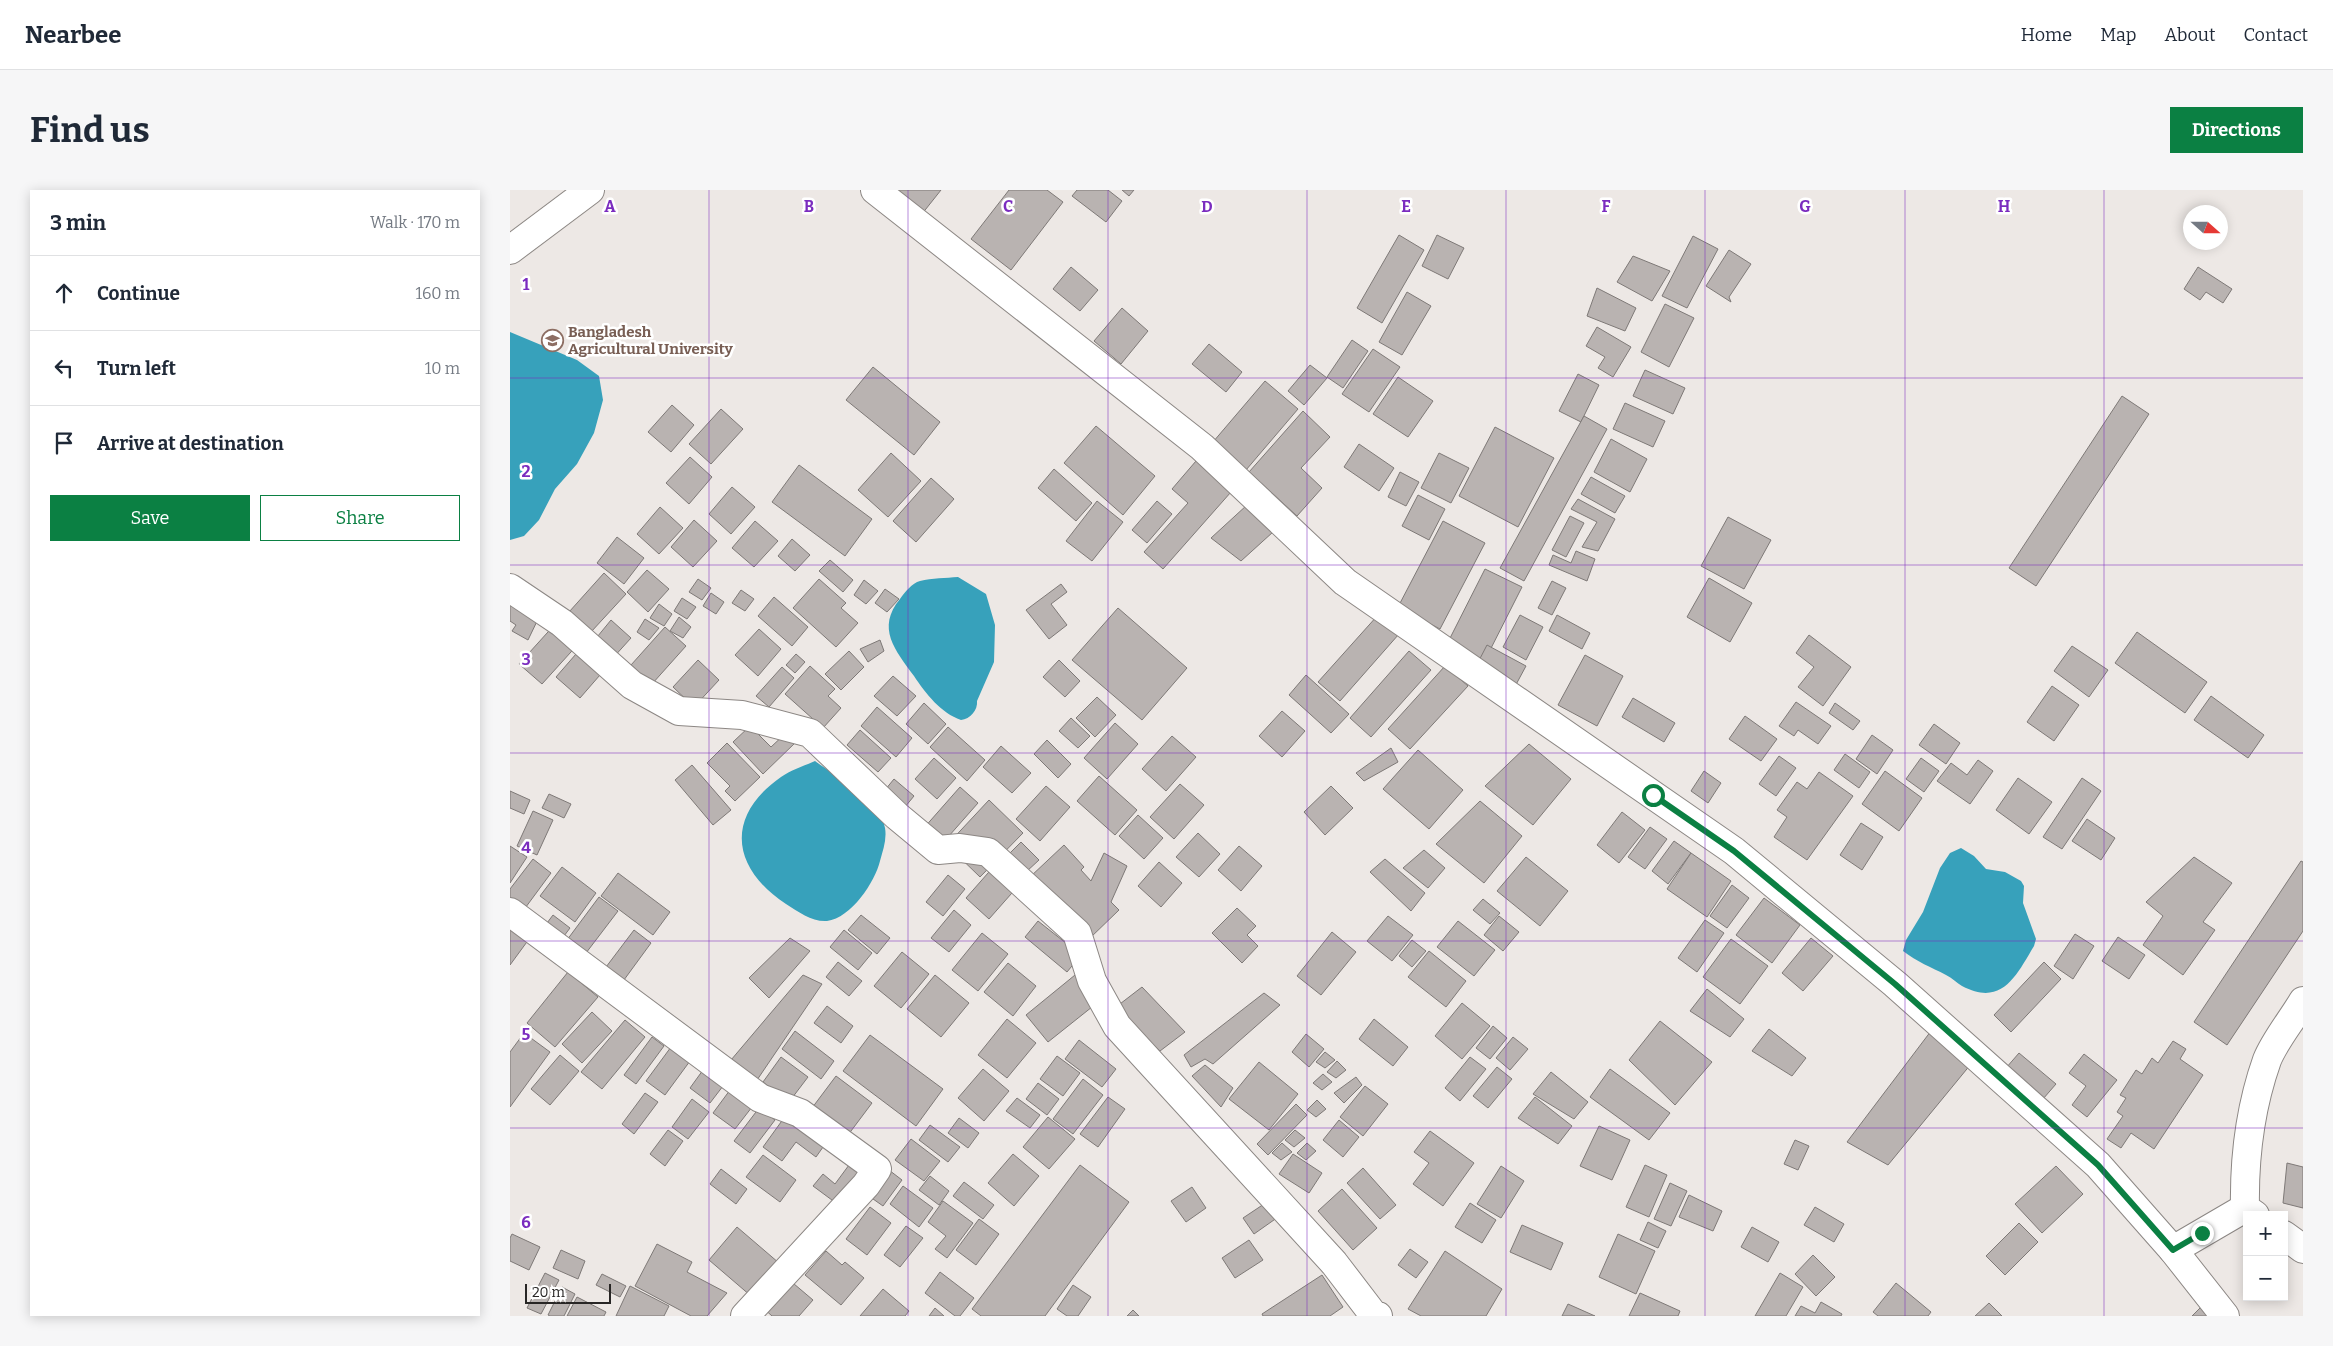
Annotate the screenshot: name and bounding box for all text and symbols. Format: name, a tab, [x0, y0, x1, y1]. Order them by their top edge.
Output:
text: Nearbee	[25, 21, 121, 49]
text: Home	[2021, 24, 2072, 46]
text: Map	[2100, 24, 2136, 46]
text: About	[2164, 24, 2215, 46]
text: Contact	[2243, 24, 2308, 46]
button: Directions	[2170, 107, 2303, 153]
text: Find us	[30, 109, 150, 151]
text: A	[604, 197, 616, 216]
text: B	[804, 197, 814, 216]
text: C	[1003, 197, 1013, 216]
text: D	[1201, 197, 1213, 216]
text: E	[1401, 197, 1411, 216]
text: F	[1602, 197, 1611, 216]
text: G	[1799, 197, 1811, 216]
text: H	[1998, 197, 2011, 216]
north arrow	[2183, 205, 2228, 250]
text: 3 min	[50, 210, 106, 236]
text: Walk · 170 m	[370, 213, 460, 232]
text: 1	[523, 275, 530, 294]
icon: ahead	[50, 279, 78, 307]
text: Continue	[97, 282, 180, 305]
text: 160 m	[415, 284, 460, 303]
place label: Bangladesh Agricultural University	[568, 323, 734, 358]
school or university icon: Bangladesh Agricultural University	[540, 329, 564, 353]
icon: left	[50, 354, 78, 382]
text: Turn left	[97, 357, 176, 380]
text: 10 m	[425, 359, 460, 378]
icon: arrive	[50, 429, 78, 457]
text: Arrive at destination	[97, 432, 284, 455]
text: 2	[521, 462, 531, 481]
button: Save	[50, 495, 250, 541]
button: Share	[260, 495, 460, 541]
text: 3	[521, 650, 531, 669]
route start	[1642, 784, 1665, 807]
text: 4	[521, 838, 531, 857]
text: 5	[522, 1025, 531, 1044]
map controls	[2243, 1211, 2288, 1301]
button: +	[2243, 1211, 2288, 1256]
text: 6	[521, 1213, 531, 1232]
route end	[2191, 1222, 2214, 1245]
button: −	[2243, 1256, 2288, 1301]
scale bar	[525, 1281, 611, 1304]
text: 20 m	[532, 1284, 565, 1301]

